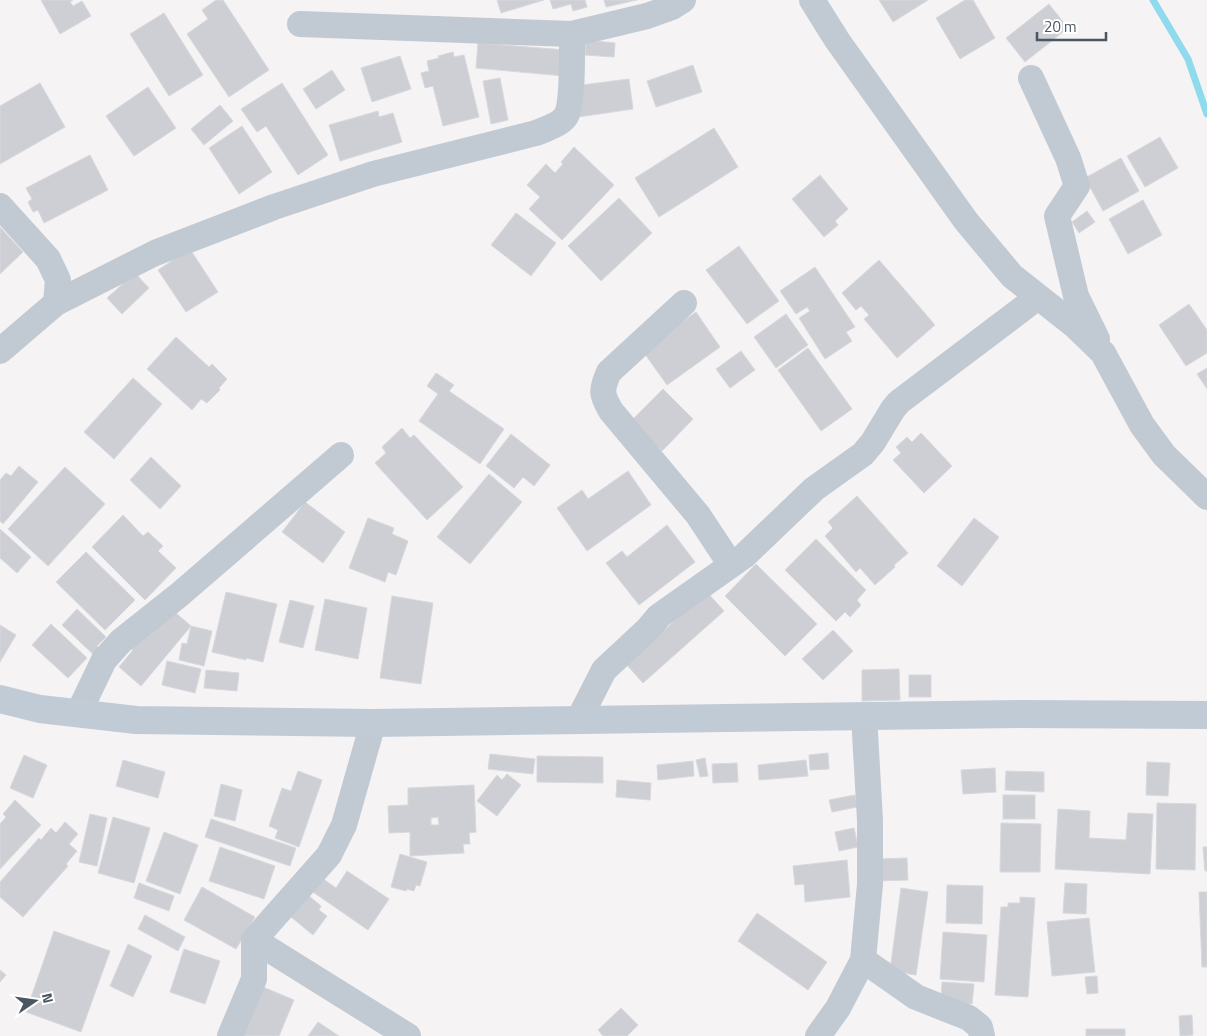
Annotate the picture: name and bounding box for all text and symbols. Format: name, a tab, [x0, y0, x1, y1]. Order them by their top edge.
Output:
scale bar	[1037, 10, 1106, 42]
text: 20 m	[1044, 15, 1077, 38]
north arrow	[10, 976, 60, 1026]
text: N	[37, 991, 59, 1005]

